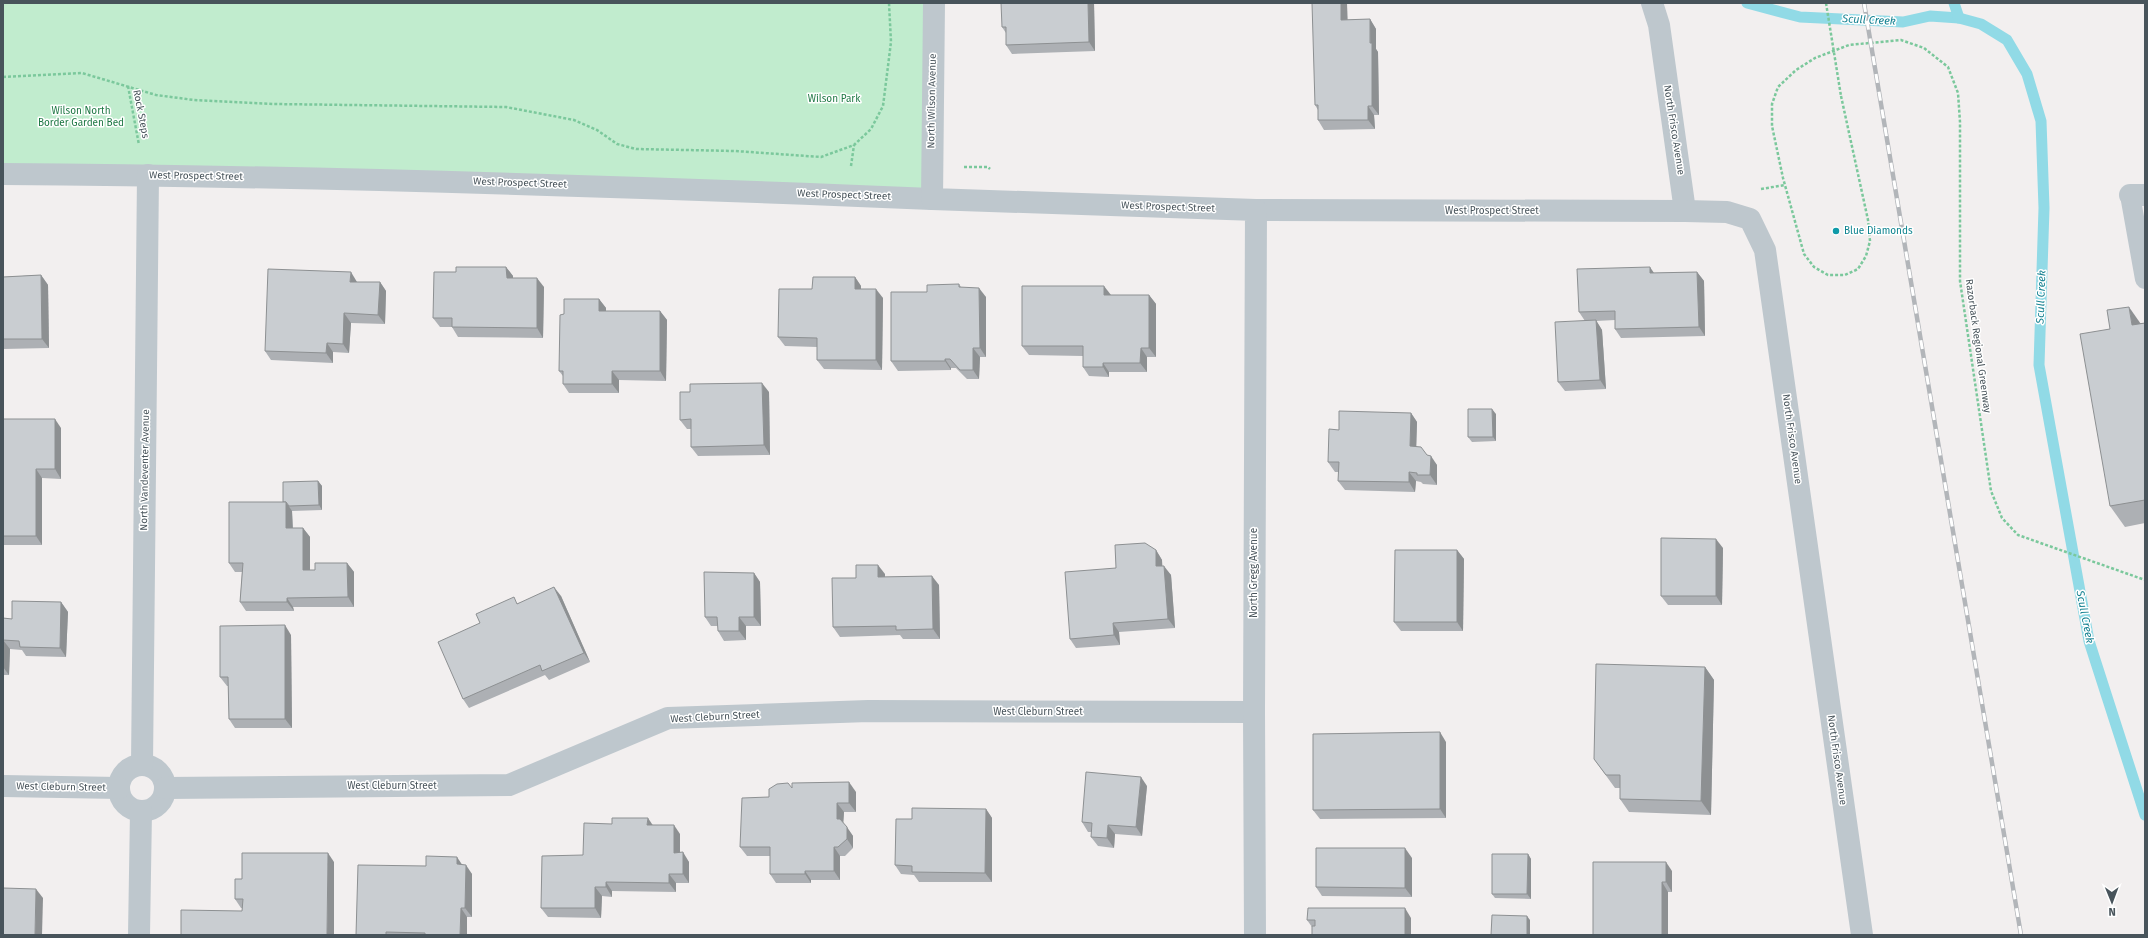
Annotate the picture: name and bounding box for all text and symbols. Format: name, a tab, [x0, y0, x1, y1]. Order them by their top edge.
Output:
water label: Scull Creek	[1841, 12, 1896, 28]
street label: North Wilson Avenue	[925, 53, 939, 149]
street label: North Frisco Avenue	[1661, 84, 1687, 176]
street label: Rock Steps	[130, 89, 152, 140]
park label: Wilson Park	[808, 93, 861, 105]
park label: Wilson North Border Garden Bed	[38, 105, 124, 129]
street label: West Prospect Street	[149, 169, 243, 183]
street label: West Prospect Street	[473, 175, 567, 191]
street label: West Prospect Street	[797, 187, 891, 203]
street label: West Prospect Street	[1121, 199, 1215, 215]
street label: West Prospect Street	[1445, 205, 1539, 217]
place label: Blue Diamonds	[1844, 225, 1913, 237]
marker: Blue Diamonds	[1831, 226, 1841, 236]
water label: Scull Creek	[2034, 270, 2048, 325]
street label: Razorback Regional Greenway	[1963, 278, 1993, 414]
street label: North Frisco Avenue	[1780, 393, 1804, 485]
street label: North Vandeventer Avenue	[138, 409, 152, 531]
street label: North Gregg Avenue	[1248, 528, 1260, 618]
water label: Scull Creek	[2073, 588, 2096, 645]
street label: West Cleburn Street	[993, 706, 1083, 718]
street label: West Cleburn Street	[670, 709, 760, 725]
street label: North Frisco Avenue	[1825, 714, 1849, 806]
street label: West Cleburn Street	[16, 780, 106, 794]
street label: West Cleburn Street	[347, 780, 437, 792]
north arrow	[2092, 882, 2132, 922]
text: N	[2108, 905, 2116, 918]

